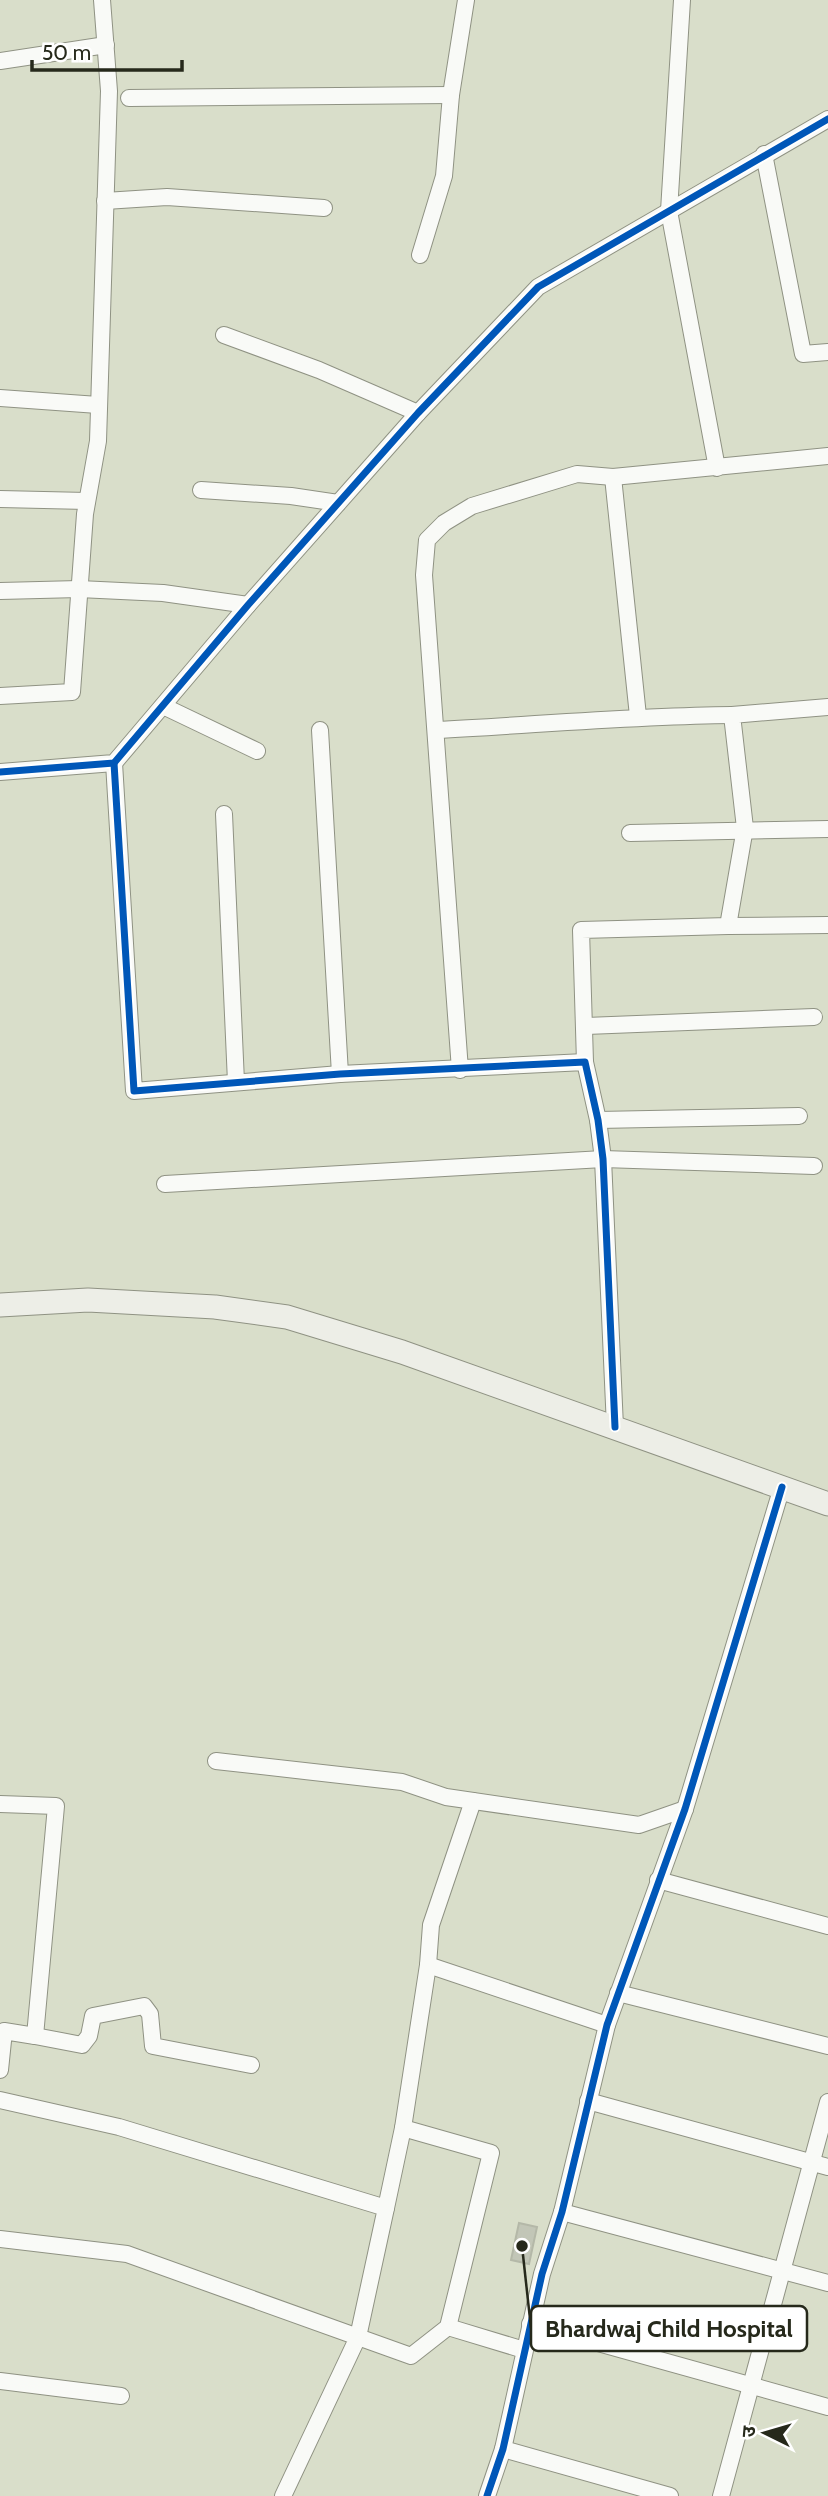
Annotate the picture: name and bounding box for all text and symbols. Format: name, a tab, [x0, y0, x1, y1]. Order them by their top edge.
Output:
scale bar	[32, 28, 182, 72]
text: 50 m	[42, 40, 91, 65]
callout: Bhardwaj Child Hospital	[531, 2306, 807, 2351]
text: Bhardwaj Child Hospital	[545, 2314, 793, 2343]
north arrow	[730, 2398, 800, 2468]
text: उ	[737, 2424, 761, 2438]

